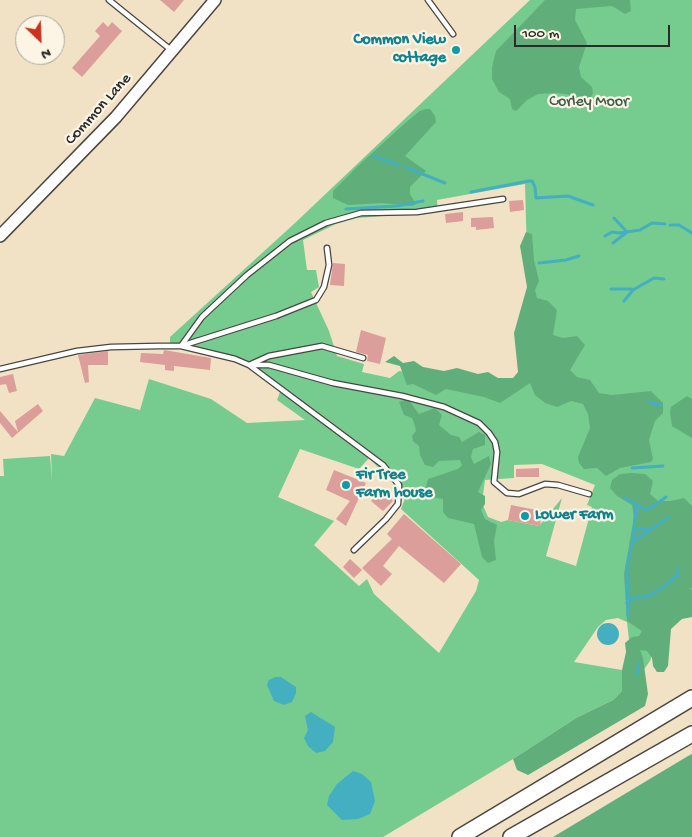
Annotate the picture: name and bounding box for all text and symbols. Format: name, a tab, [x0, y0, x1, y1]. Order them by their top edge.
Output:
north arrow	[15, 15, 65, 65]
scale bar	[517, 15, 673, 47]
text: 100 m	[522, 25, 559, 43]
place label: Common View cottage	[354, 31, 446, 69]
text: N	[38, 44, 54, 63]
marker: Common View cottage	[450, 44, 462, 56]
street label: Common Lane	[62, 70, 136, 150]
park label: Corley Moor	[549, 93, 629, 113]
place label: Fir Tree Farm house	[356, 466, 432, 504]
marker: Fir Tree Farm house	[340, 479, 352, 491]
place label: Lower Farm	[535, 506, 613, 526]
marker: Lower Farm	[519, 510, 531, 522]

